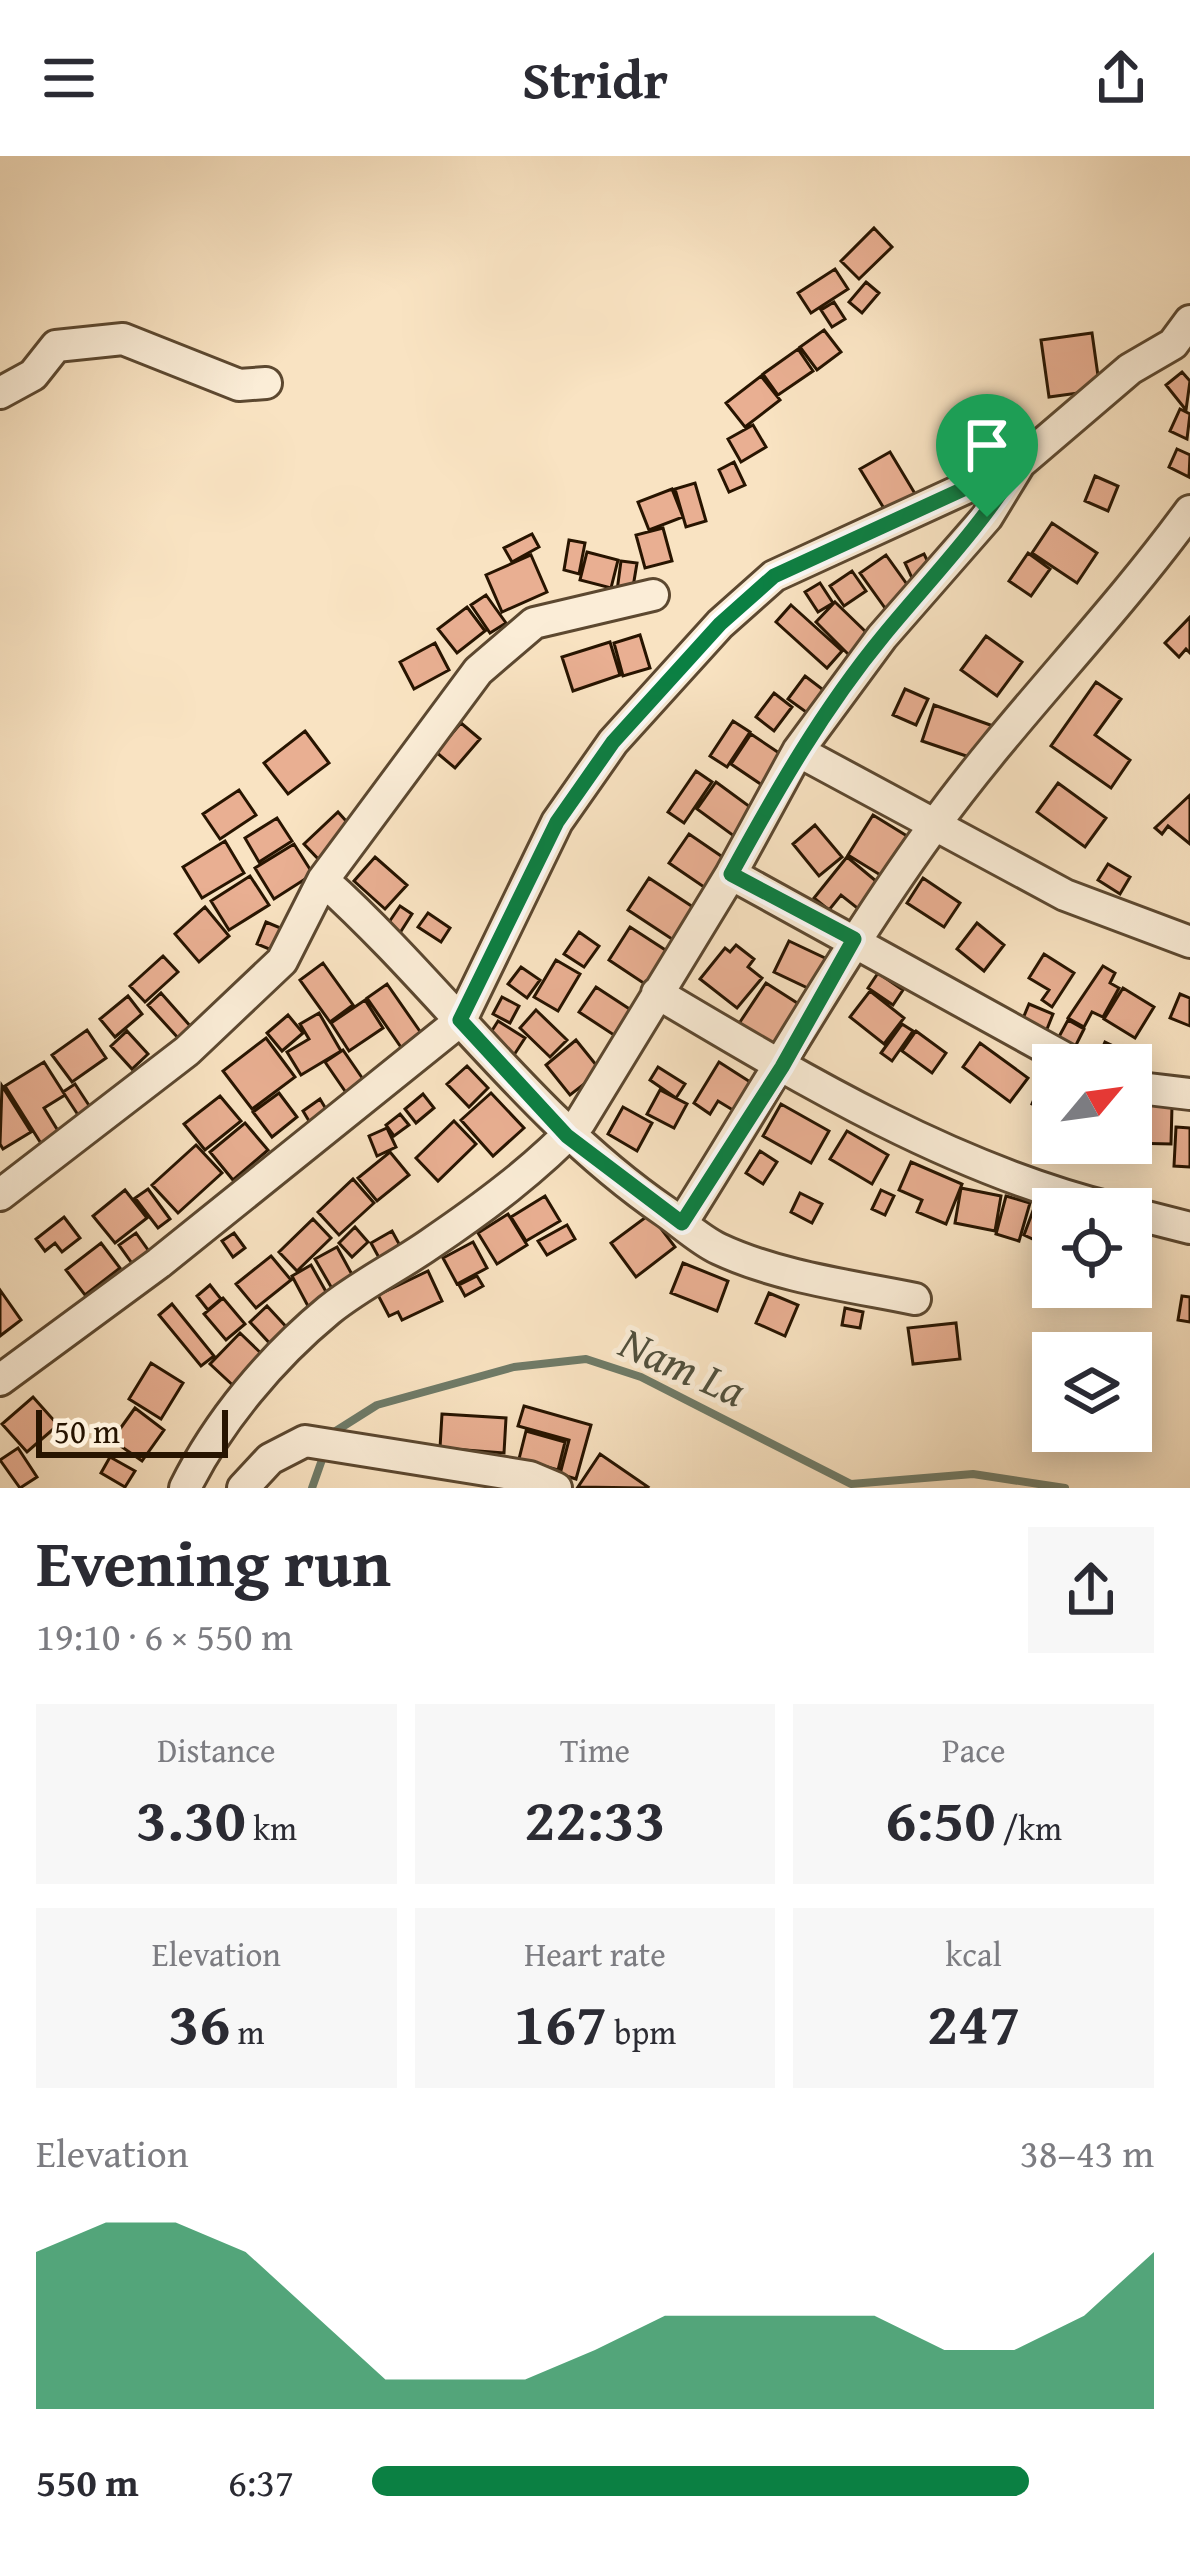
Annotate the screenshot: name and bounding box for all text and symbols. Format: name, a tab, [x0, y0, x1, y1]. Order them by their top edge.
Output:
text: Stridr	[522, 39, 668, 118]
icon: menu	[36, 45, 102, 111]
icon: share	[1088, 45, 1154, 111]
pin	[936, 394, 1038, 517]
icon: arrive	[954, 412, 1020, 478]
north arrow	[1032, 1044, 1152, 1164]
map controls	[1032, 1044, 1152, 1452]
button: locate	[1032, 1188, 1152, 1308]
water label: Nam La	[609, 1309, 757, 1422]
button: layers	[1032, 1332, 1152, 1452]
scale bar	[36, 1404, 228, 1457]
text: 50 m	[54, 1407, 120, 1455]
text: Evening run	[36, 1513, 391, 1610]
button: share	[1028, 1527, 1154, 1653]
text: 19:10 · 6 × 550 m	[36, 1607, 293, 1664]
text: Distance	[157, 1726, 275, 1774]
text: Time	[560, 1726, 630, 1774]
text: Pace	[942, 1726, 1005, 1774]
text: 3.30	[136, 1774, 246, 1862]
text: 22:33	[524, 1774, 666, 1862]
text: 6:50	[885, 1774, 995, 1862]
text: km	[246, 1804, 297, 1852]
text: /km	[995, 1804, 1062, 1852]
text: Elevation	[152, 1930, 281, 1978]
text: Heart rate	[524, 1930, 666, 1978]
text: kcal	[946, 1930, 1002, 1978]
text: 36	[168, 1978, 230, 2066]
text: 167	[514, 1978, 607, 2066]
text: 247	[927, 1978, 1020, 2066]
text: m	[230, 2008, 265, 2056]
text: bpm	[607, 2008, 676, 2056]
text: Elevation	[36, 2124, 189, 2181]
text: 38–43 m	[1020, 2124, 1154, 2181]
text: 550 m	[36, 2453, 139, 2510]
text: 6:37	[228, 2453, 294, 2510]

